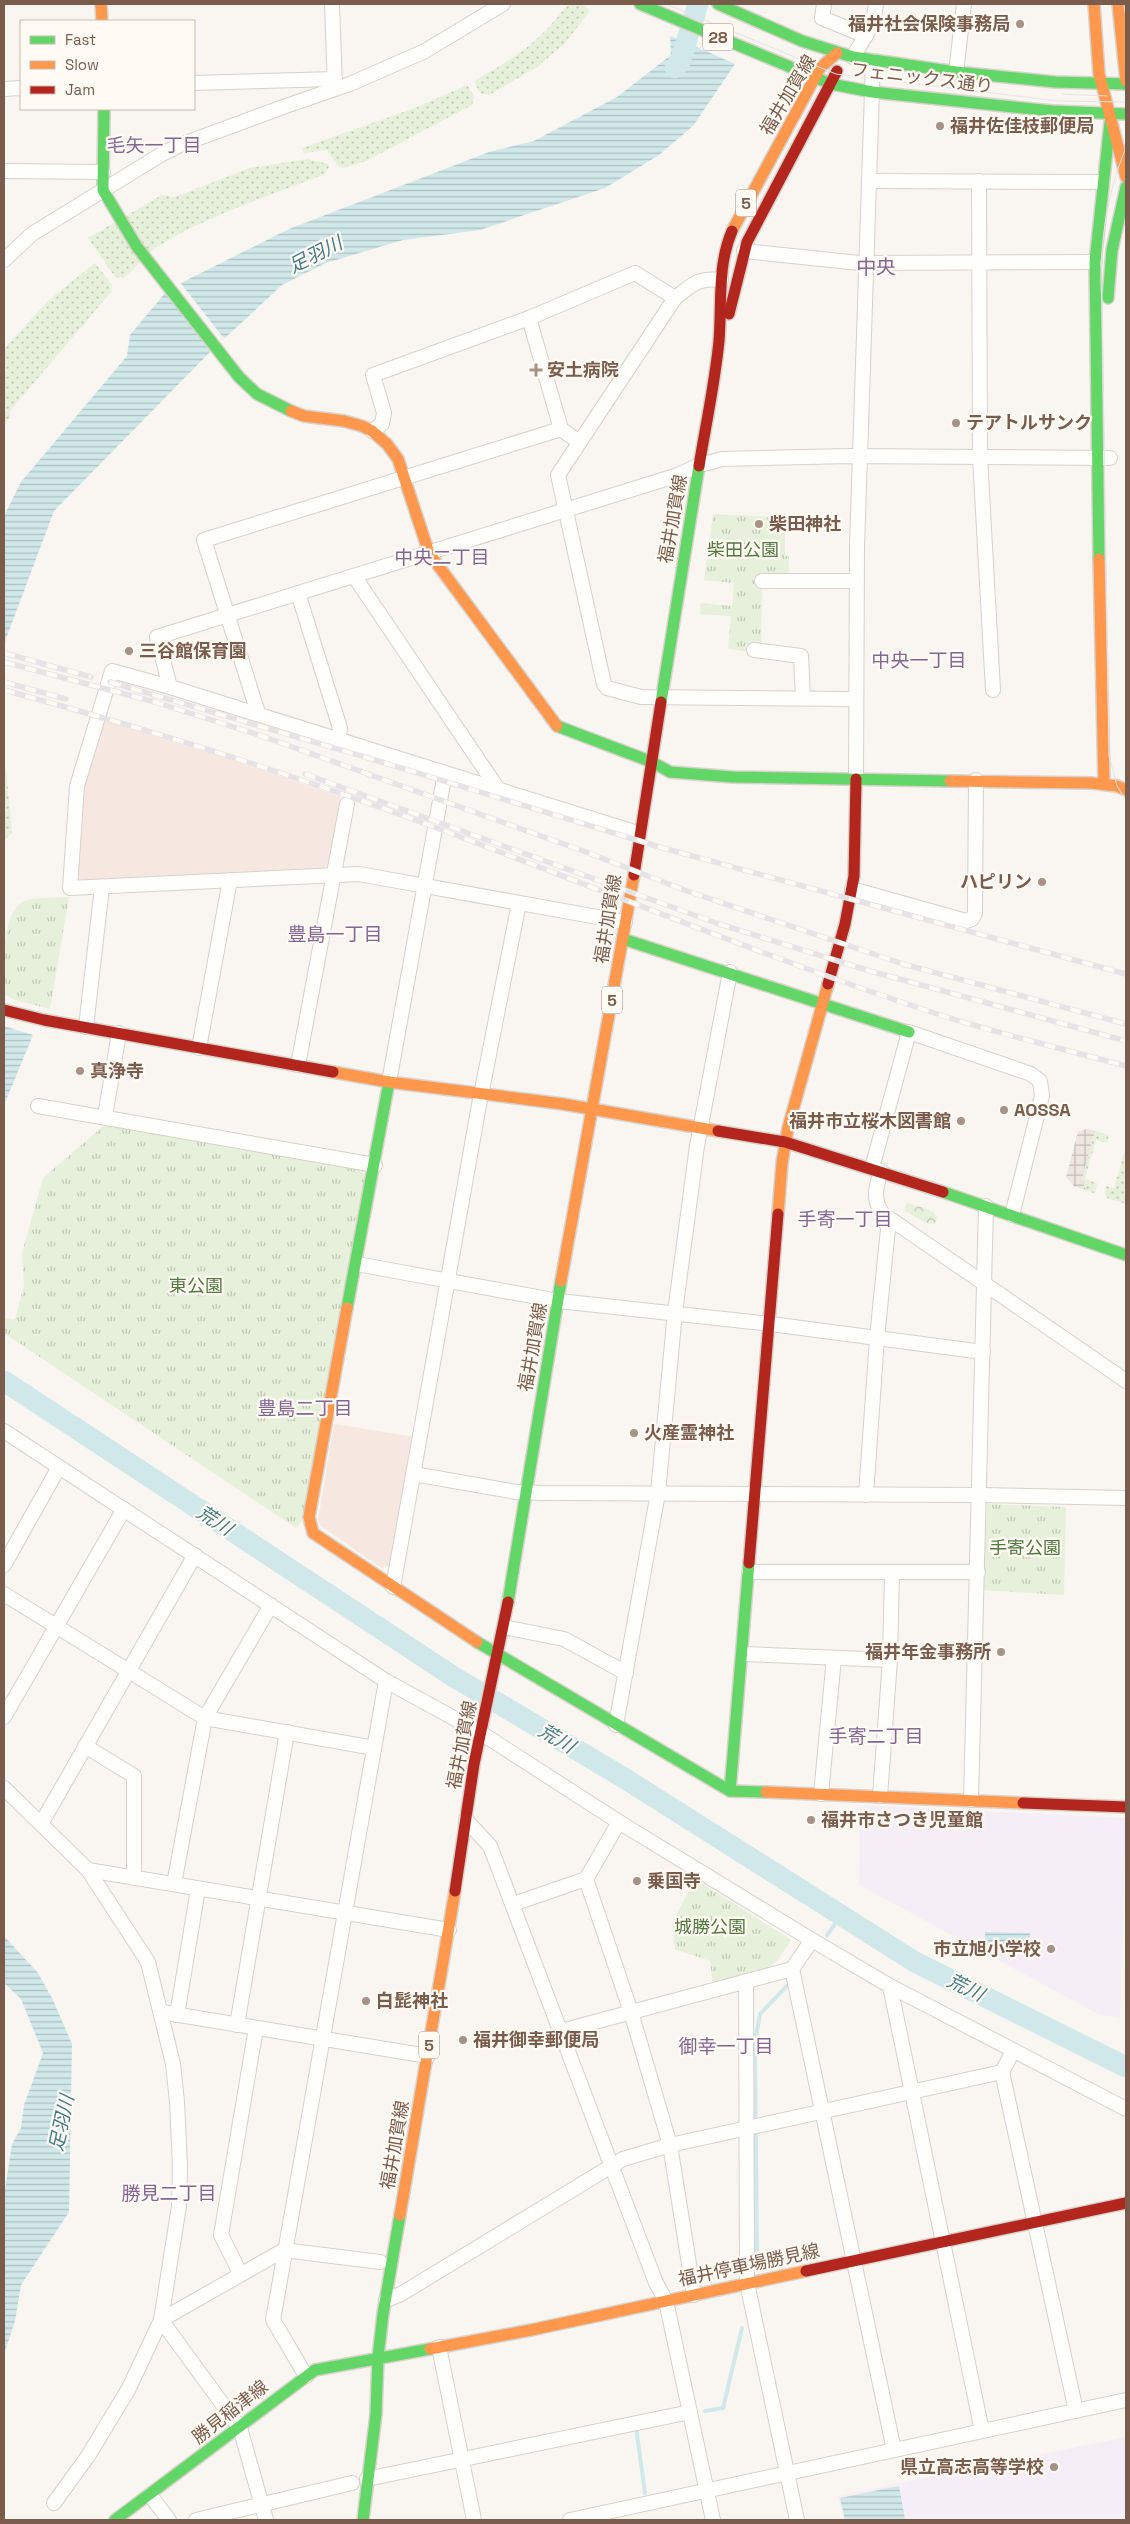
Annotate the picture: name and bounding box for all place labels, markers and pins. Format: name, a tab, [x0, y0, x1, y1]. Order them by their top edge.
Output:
place label: 福井社会保険事務局	[848, 12, 1010, 35]
marker: 福井社会保険事務局	[1014, 18, 1026, 30]
place label: 福井佐佳枝郵便局	[950, 114, 1094, 137]
marker: 福井佐佳枝郵便局	[934, 120, 946, 132]
place label: 安土病院	[547, 358, 619, 381]
marker: 安土病院	[529, 363, 543, 377]
place label: テアトルサンク	[966, 411, 1092, 434]
marker: テアトルサンク	[950, 417, 962, 429]
place label: 柴田神社	[769, 512, 841, 535]
marker: 柴田神社	[753, 518, 765, 530]
place label: 三谷館保育園	[139, 639, 247, 662]
marker: 三谷館保育園	[123, 645, 135, 657]
place label: ハピリン	[960, 870, 1032, 893]
marker: ハピリン	[1036, 876, 1048, 888]
place label: 真浄寺	[90, 1059, 144, 1082]
marker: 真浄寺	[74, 1065, 86, 1077]
place label: AOSSA	[1014, 1098, 1071, 1121]
marker: AOSSA	[998, 1104, 1010, 1116]
place label: 福井市立桜木図書館	[789, 1109, 951, 1132]
marker: 福井市立桜木図書館	[955, 1115, 967, 1127]
place label: 火産霊神社	[644, 1421, 734, 1444]
marker: 火産霊神社	[628, 1427, 640, 1439]
place label: 福井年金事務所	[865, 1640, 991, 1663]
marker: 福井年金事務所	[995, 1646, 1007, 1658]
place label: 福井市さつき児童館	[821, 1808, 983, 1831]
marker: 福井市さつき児童館	[805, 1814, 817, 1826]
place label: 乗国寺	[647, 1869, 701, 1892]
marker: 乗国寺	[631, 1875, 643, 1887]
place label: 市立旭小学校	[933, 1937, 1041, 1960]
marker: 市立旭小学校	[1045, 1943, 1057, 1955]
place label: 白髭神社	[376, 1989, 448, 2012]
marker: 白髭神社	[360, 1995, 372, 2007]
place label: 福井御幸郵便局	[473, 2028, 599, 2051]
marker: 福井御幸郵便局	[457, 2034, 469, 2046]
place label: 県立高志高等学校	[900, 2455, 1044, 2478]
marker: 県立高志高等学校	[1048, 2461, 1060, 2473]

